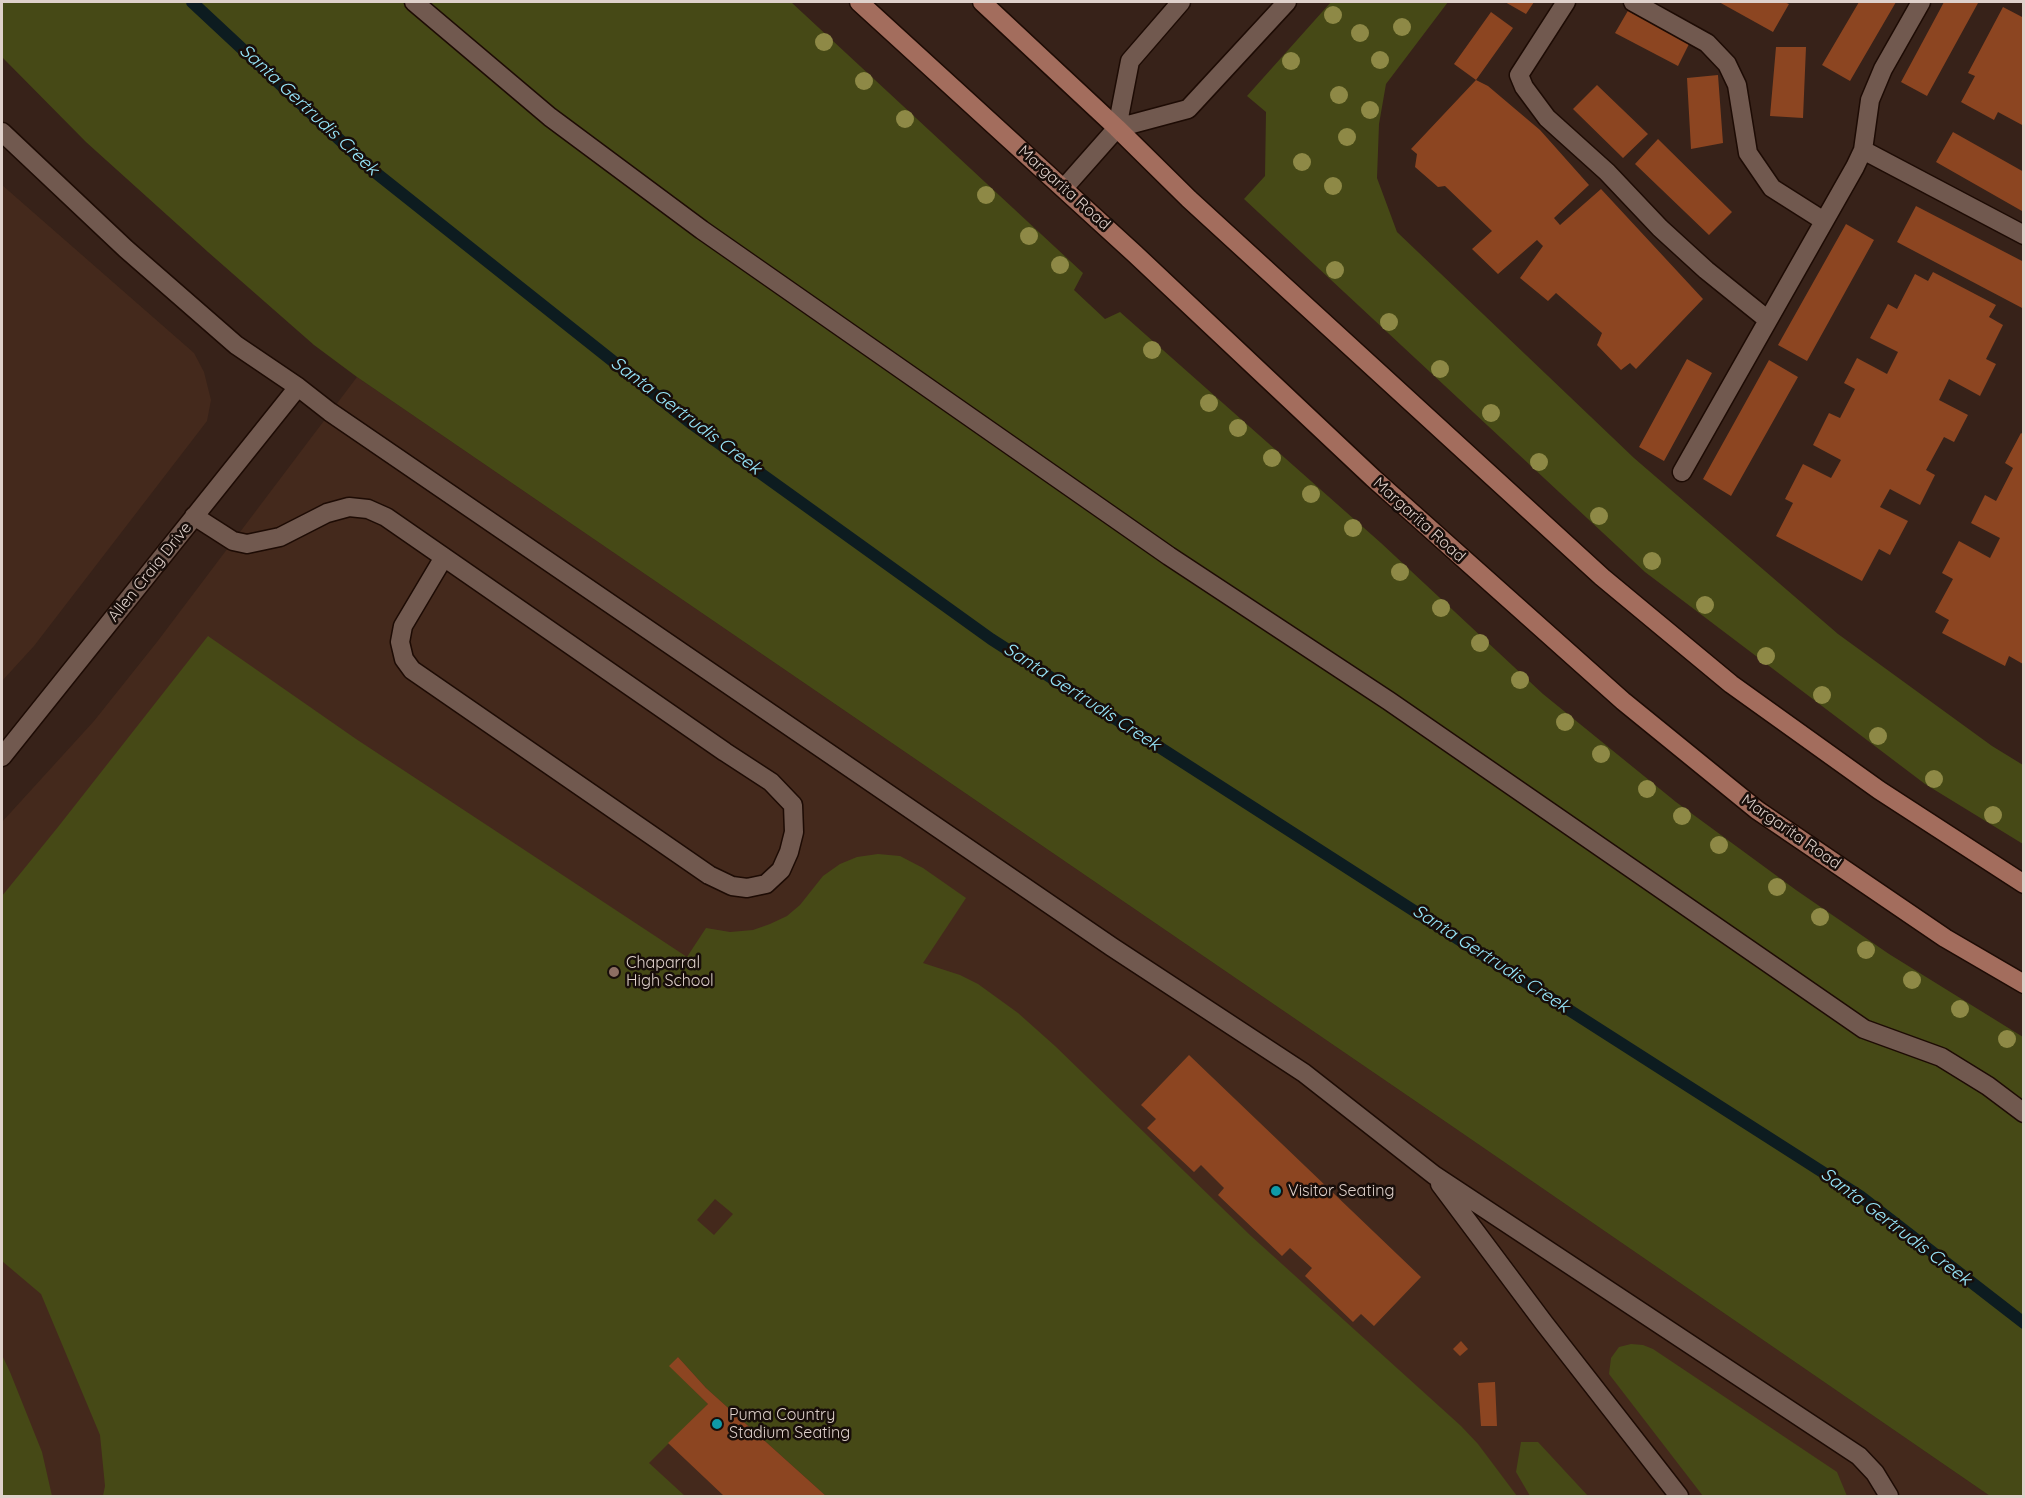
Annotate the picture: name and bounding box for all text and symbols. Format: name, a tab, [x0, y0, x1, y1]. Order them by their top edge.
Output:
water label: Santa Gertrudis Creek	[235, 40, 383, 180]
street label: Margarita Road	[1014, 142, 1114, 234]
water label: Santa Gertrudis Creek	[607, 352, 765, 480]
street label: Margarita Road	[1369, 474, 1469, 566]
street label: Allen Craig Drive	[104, 518, 196, 626]
water label: Santa Gertrudis Creek	[1000, 638, 1164, 756]
street label: Margarita Road	[1737, 791, 1845, 873]
water label: Santa Gertrudis Creek	[1409, 900, 1573, 1018]
place label: Chaparral High School	[626, 953, 714, 991]
marker: Chaparral High School	[607, 965, 621, 979]
water label: Santa Gertrudis Creek	[1817, 1163, 1975, 1291]
place label: Visitor Seating	[1288, 1181, 1394, 1201]
marker: Visitor Seating	[1269, 1184, 1283, 1198]
place label: Puma Country Stadium Seating	[729, 1405, 850, 1443]
marker: Puma Country Stadium Seating	[710, 1417, 724, 1431]

